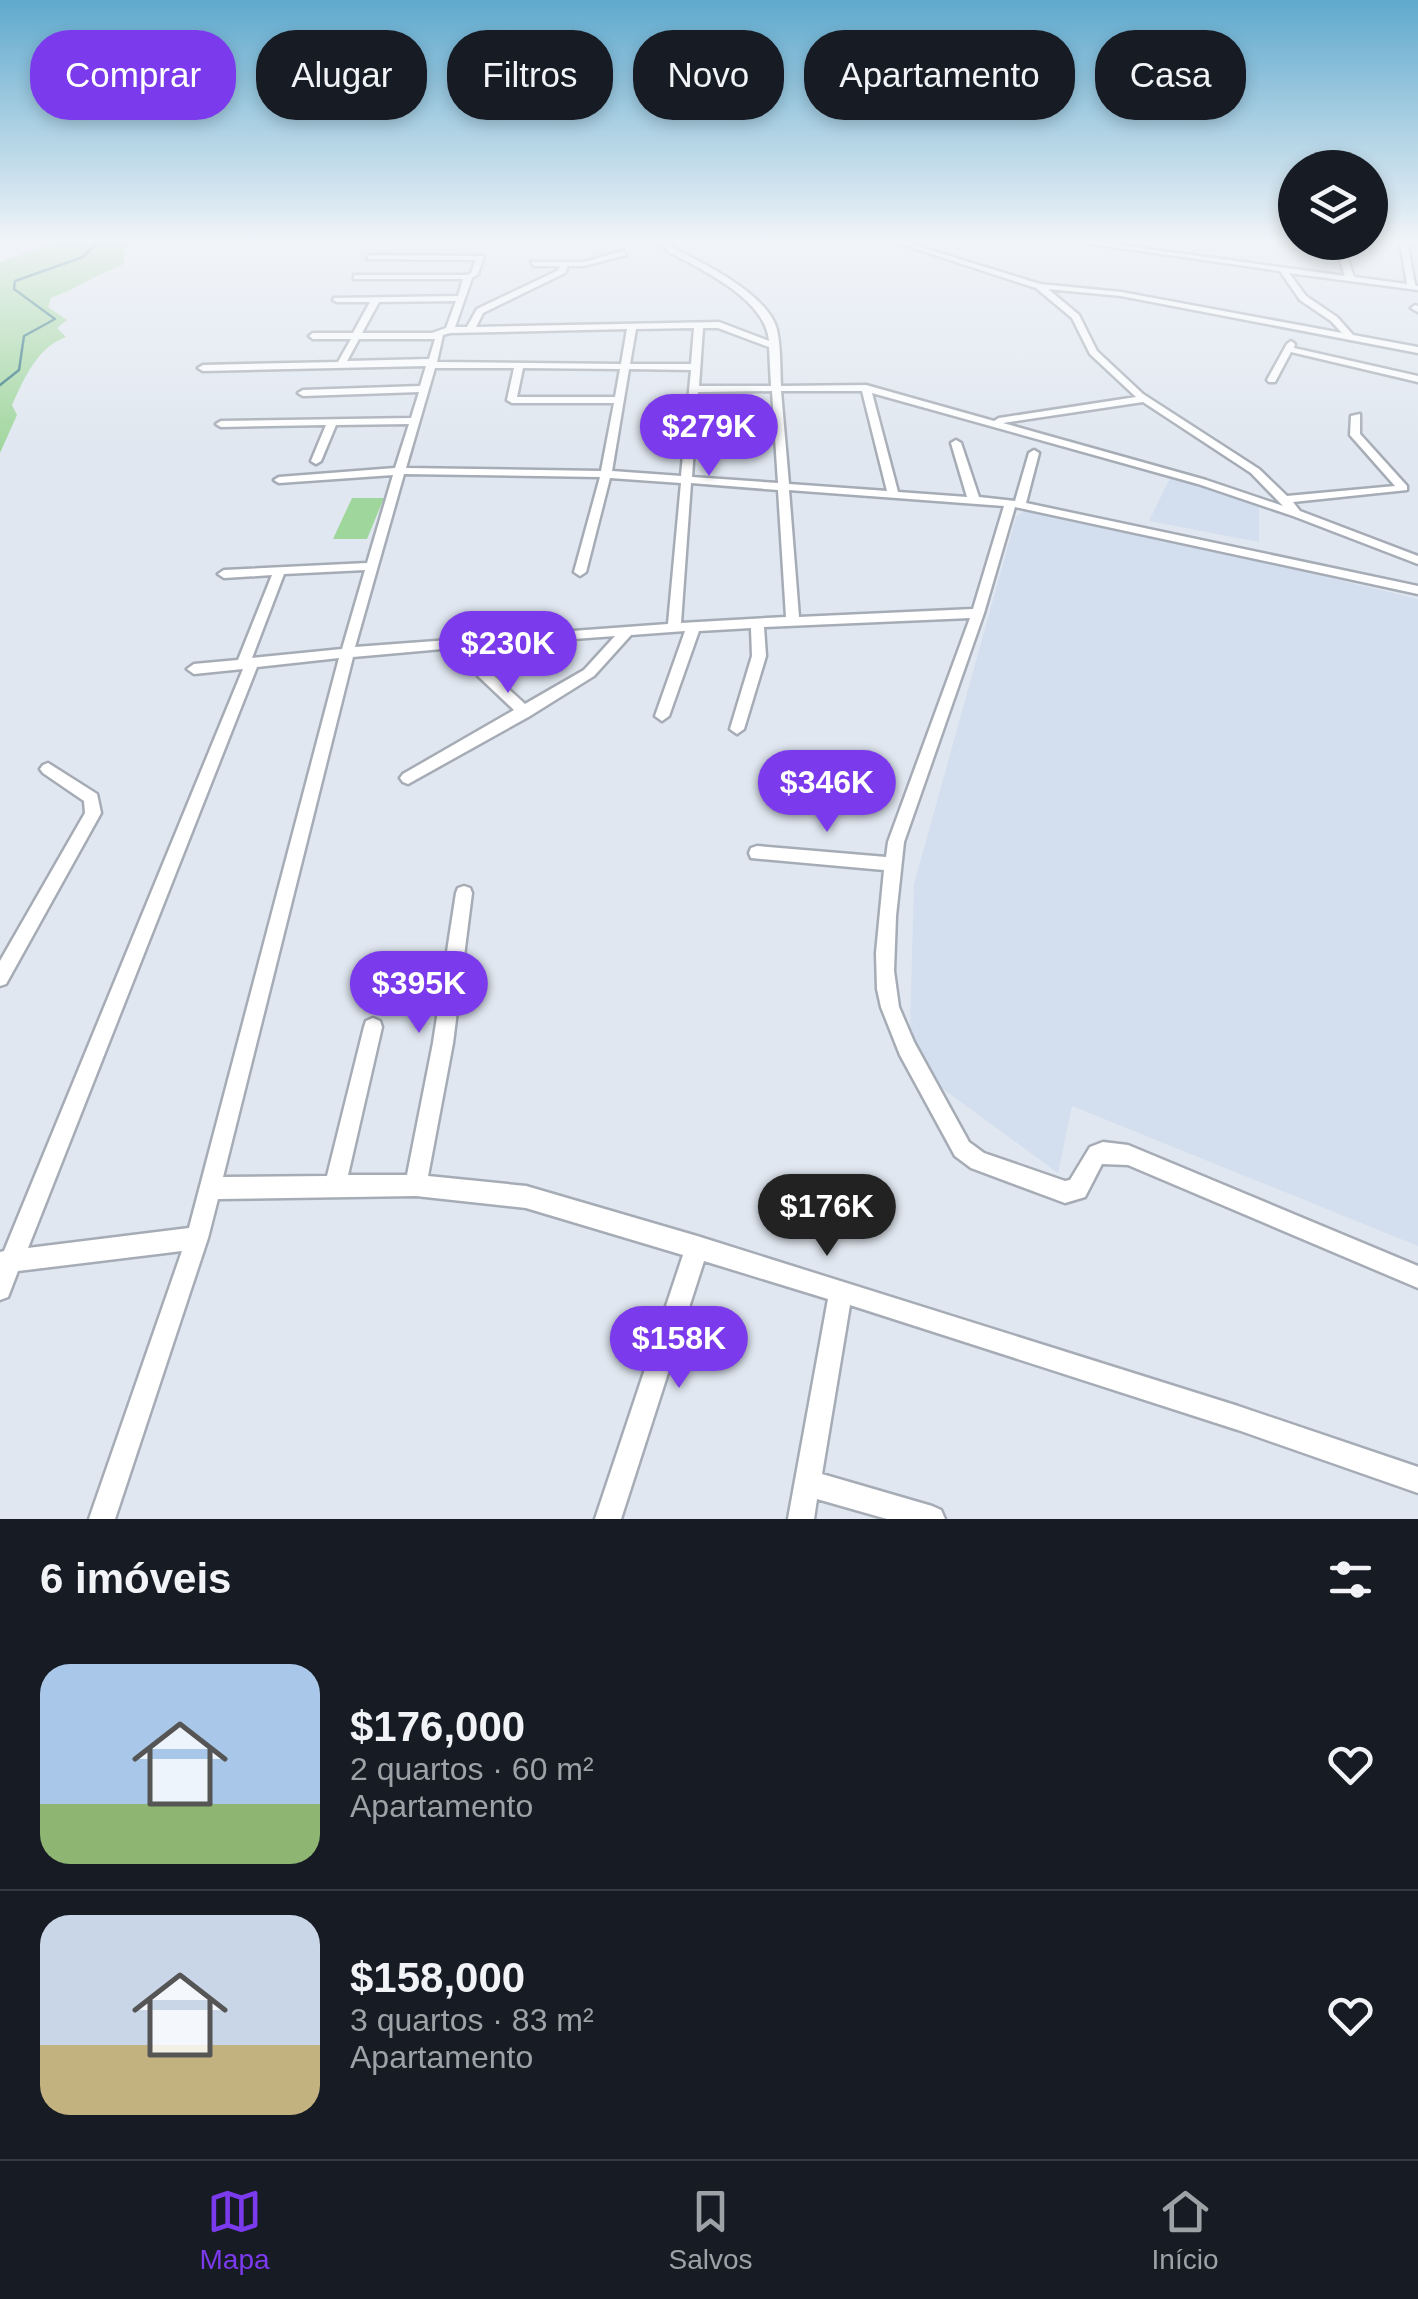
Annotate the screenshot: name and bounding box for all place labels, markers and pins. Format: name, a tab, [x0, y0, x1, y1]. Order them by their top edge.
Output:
pin: $279K	[639, 394, 779, 479]
pin: $230K	[438, 611, 578, 696]
pin: $346K	[757, 750, 897, 835]
pin: $395K	[349, 951, 489, 1036]
pin: $176K	[757, 1174, 897, 1259]
pin: $158K	[609, 1306, 749, 1391]

